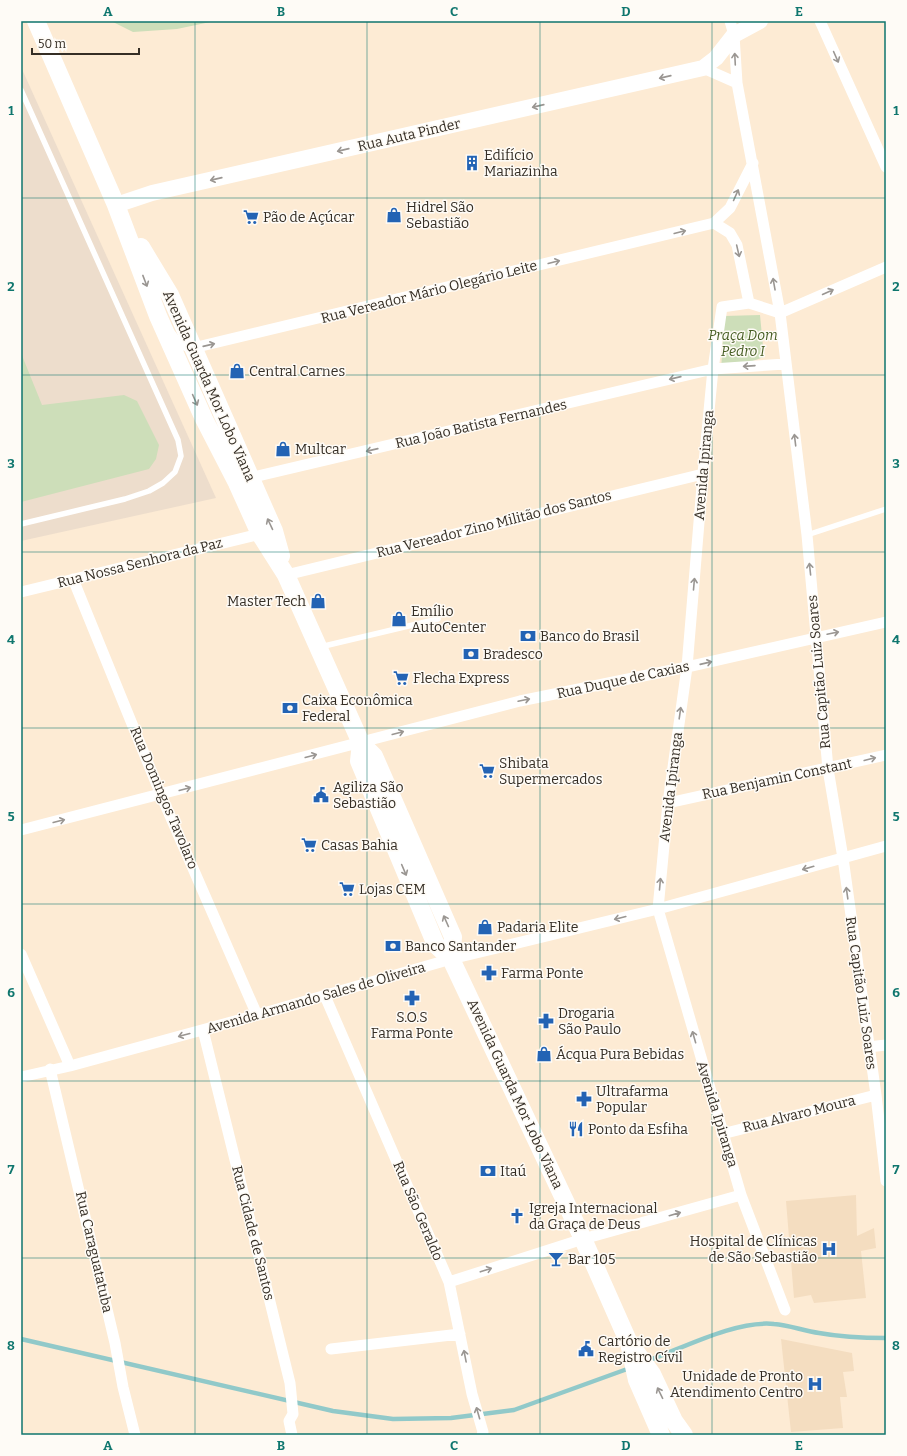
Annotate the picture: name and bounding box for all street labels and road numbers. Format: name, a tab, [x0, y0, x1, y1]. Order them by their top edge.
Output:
street label: Rua Auta Pinder	[356, 115, 462, 155]
street label: Rua Vereador Mário Olegário Leite	[319, 257, 539, 327]
street label: Avenida Guarda Mor Lobo Viana	[159, 288, 259, 485]
street label: Rua João Batista Fernandes	[393, 396, 569, 452]
street label: Avenida Ipiranga	[691, 409, 717, 521]
street label: Rua Vereador Zino Militão dos Santos	[375, 487, 613, 561]
street label: Rua Nossa Senhora da Paz	[56, 534, 225, 592]
street label: Rua Capitão Luiz Soares	[804, 594, 834, 750]
street label: Rua Duque de Caxias	[555, 658, 691, 702]
street label: Rua Domingos Tavolaro	[126, 724, 202, 872]
street label: Avenida Ipiranga	[656, 731, 686, 843]
street label: Rua Benjamin Constant	[700, 755, 854, 803]
street label: Rua Capitão Luiz Soares	[842, 915, 880, 1071]
street label: Avenida Armando Sales de Oliveira	[205, 959, 428, 1037]
street label: Avenida Guarda Mor Lobo Viana	[463, 996, 567, 1192]
street label: Avenida Ipiranga	[693, 1059, 741, 1170]
street label: Rua Alvaro Moura	[741, 1092, 857, 1136]
street label: Rua São Geraldo	[389, 1159, 447, 1263]
street label: Rua Cidade de Santos	[228, 1164, 278, 1302]
street label: Rua Caraguatatuba	[72, 1190, 116, 1315]

